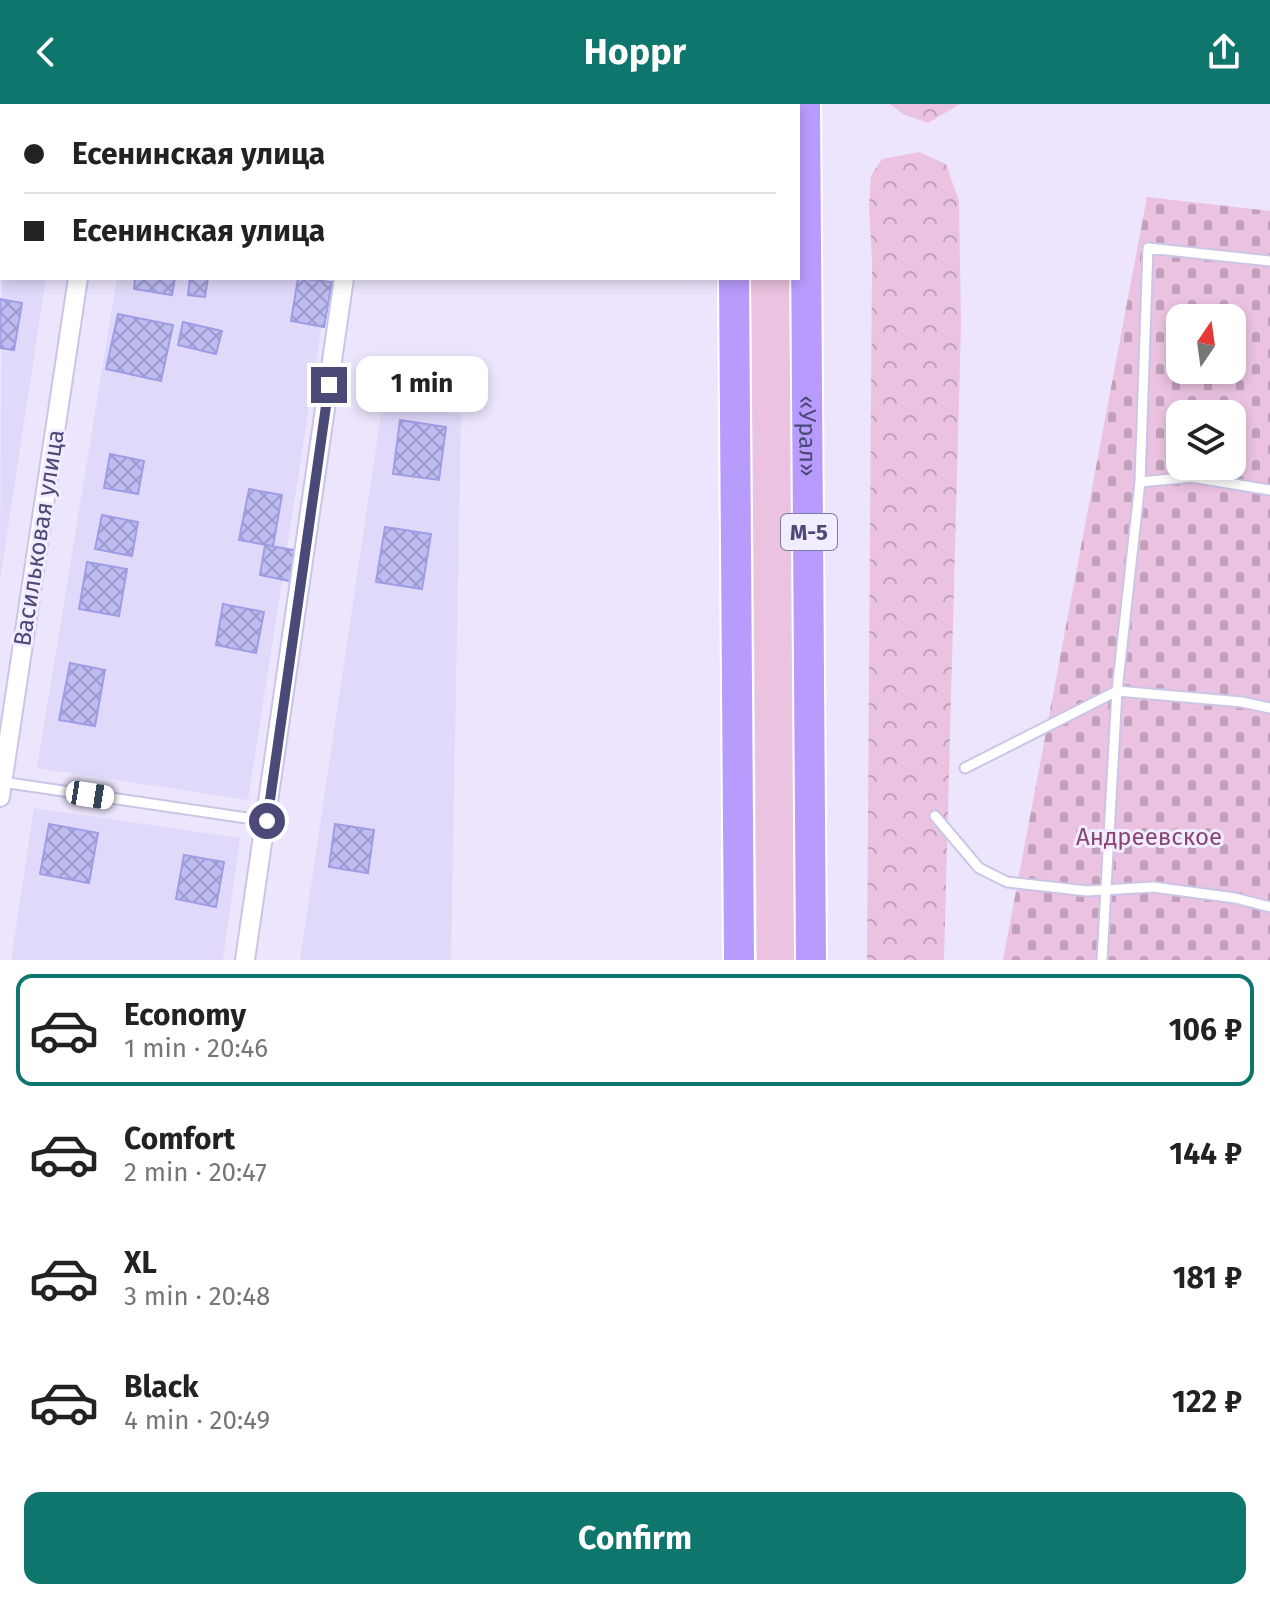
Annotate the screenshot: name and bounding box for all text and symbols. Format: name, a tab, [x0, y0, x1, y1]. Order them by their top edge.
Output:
icon: back	[24, 30, 68, 74]
text: Hoppr	[584, 30, 686, 74]
icon: share	[1202, 30, 1246, 74]
text: Есенинская улица	[72, 136, 325, 172]
text: Есенинская улица	[72, 213, 325, 249]
north arrow	[1166, 304, 1246, 384]
map controls	[1166, 304, 1246, 480]
callout: 1 min	[357, 357, 489, 413]
route end	[311, 367, 347, 403]
text: 1 min	[391, 368, 453, 399]
street label: «Урал»	[793, 395, 822, 477]
button: layers	[1166, 400, 1246, 480]
street label: Васильковая улица	[8, 428, 70, 648]
road number: М-5	[781, 514, 837, 550]
car	[64, 779, 116, 811]
route start	[249, 803, 285, 839]
park label: Андреевское	[1076, 823, 1222, 851]
icon: car	[28, 994, 100, 1066]
text: Economy	[124, 997, 246, 1033]
text: 106 ₽	[1169, 1012, 1242, 1048]
text: 1 min · 20:46	[124, 1033, 268, 1064]
icon: car	[28, 1118, 100, 1190]
text: Comfort	[124, 1121, 235, 1157]
text: 144 ₽	[1169, 1136, 1242, 1172]
text: 2 min · 20:47	[124, 1157, 267, 1188]
icon: car	[28, 1242, 100, 1314]
text: XL	[124, 1245, 157, 1281]
text: 181 ₽	[1173, 1260, 1242, 1296]
text: 3 min · 20:48	[124, 1281, 270, 1312]
icon: car	[28, 1366, 100, 1438]
text: Black	[124, 1369, 199, 1405]
text: 122 ₽	[1172, 1384, 1242, 1420]
text: 4 min · 20:49	[124, 1405, 270, 1436]
button: Confirm	[24, 1492, 1246, 1584]

